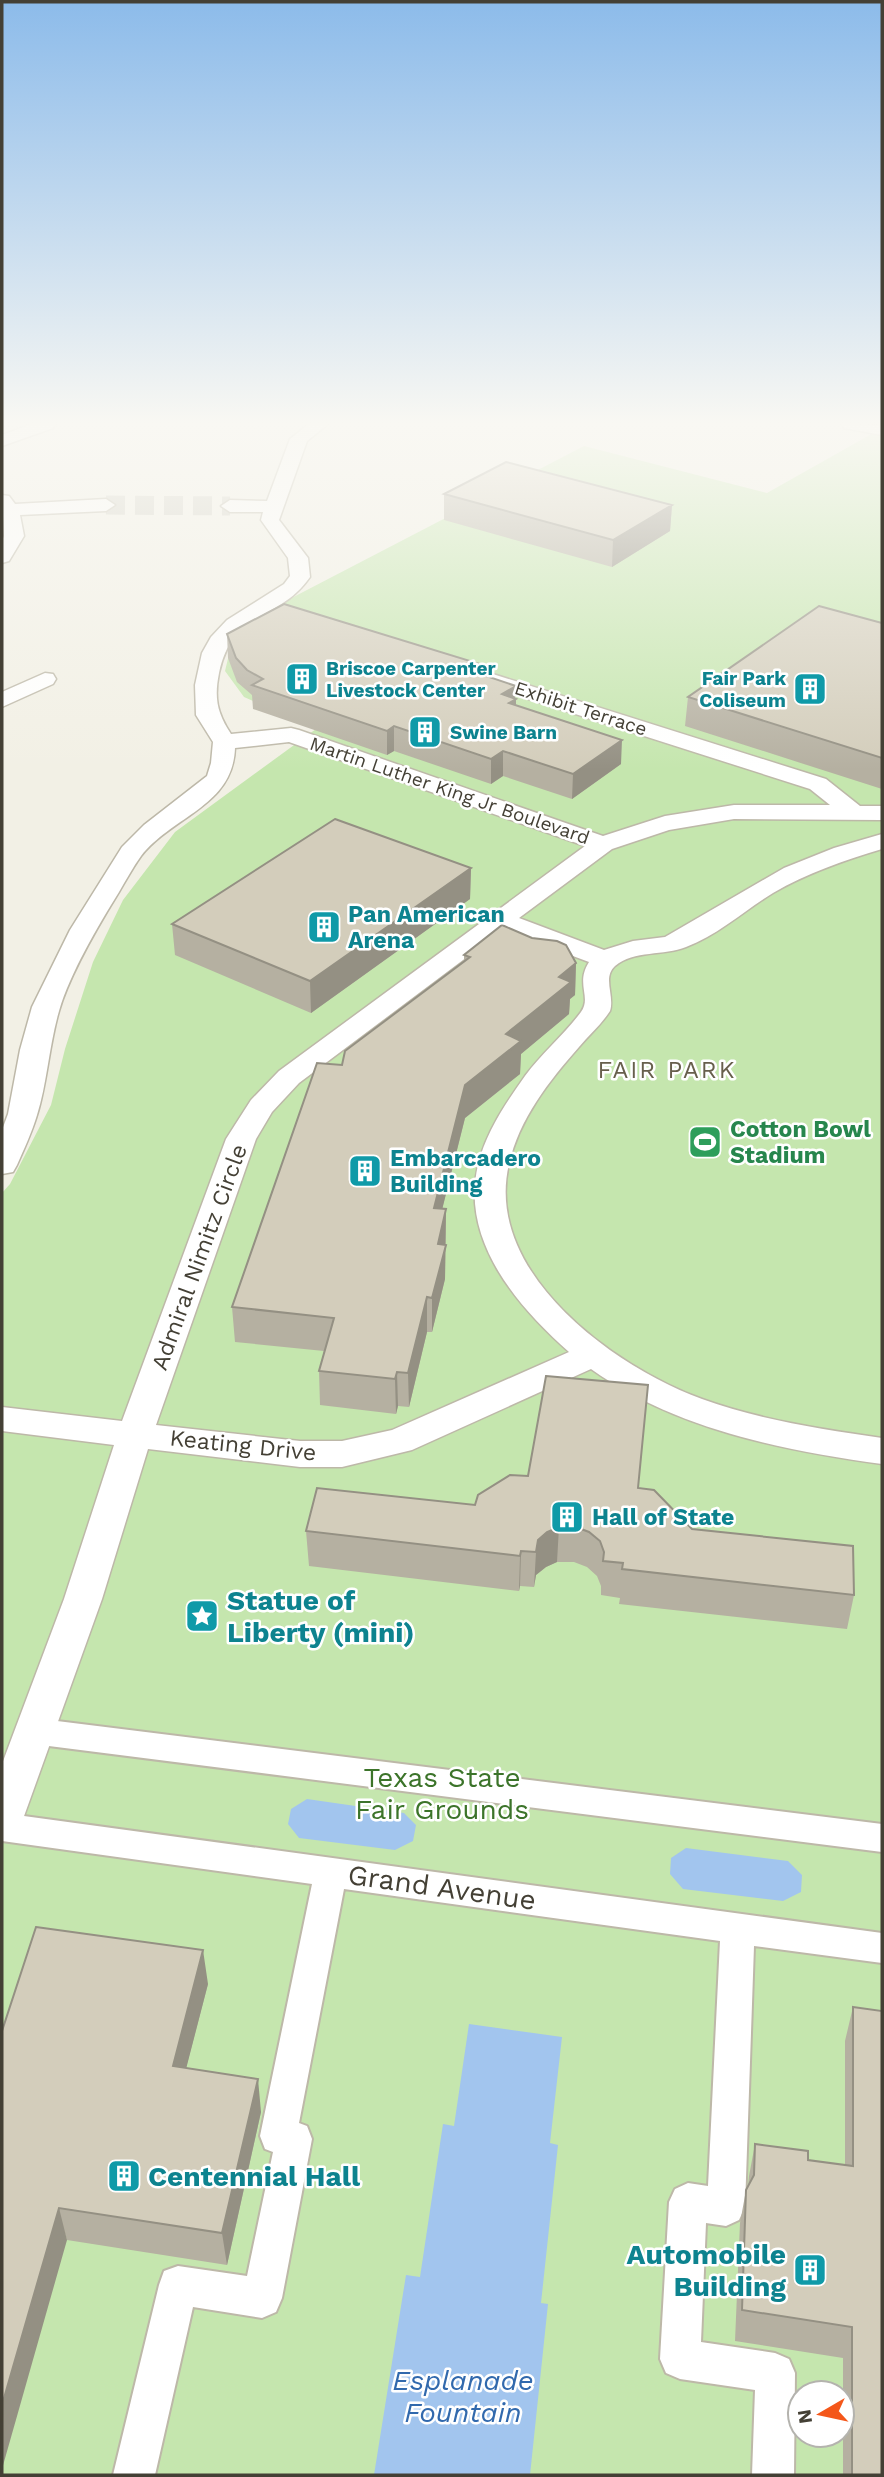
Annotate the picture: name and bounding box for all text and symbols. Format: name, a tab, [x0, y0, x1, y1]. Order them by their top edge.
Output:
place label: Briscoe Carpenter Livestock Center	[326, 657, 496, 702]
building icon: Briscoe Carpenter Livestock Center	[283, 660, 321, 698]
place label: Fair Park Coliseum	[699, 667, 786, 712]
building icon: Fair Park Coliseum	[791, 670, 829, 708]
street label: Exhibit Terrace	[512, 676, 650, 741]
building icon: Swine Barn	[406, 713, 444, 751]
place label: Swine Barn	[450, 721, 557, 744]
street label: Martin Luther King Jr Boulevard	[307, 732, 593, 849]
place label: Pan American Arena	[348, 901, 505, 954]
building icon: Pan American Arena	[305, 908, 343, 946]
district label: FAIR PARK	[597, 1056, 737, 1084]
place label: Cotton Bowl Stadium	[730, 1116, 871, 1169]
sports icon: Cotton Bowl Stadium	[686, 1123, 724, 1161]
street label: Admiral Nimitz Circle	[146, 1140, 253, 1374]
place label: Embarcadero Building	[390, 1145, 541, 1198]
building icon: Embarcadero Building	[346, 1152, 384, 1190]
street label: Keating Drive	[168, 1424, 318, 1467]
building icon: Hall of State	[548, 1498, 586, 1536]
place label: Hall of State	[592, 1504, 734, 1531]
place label: Statue of Liberty (mini)	[227, 1584, 414, 1649]
place icon: Statue of Liberty (mini)	[183, 1597, 221, 1635]
park label: Texas State Fair Grounds	[355, 1761, 529, 1826]
street label: Grand Avenue	[346, 1858, 538, 1917]
building icon: Centennial Hall	[105, 2157, 143, 2195]
place label: Centennial Hall	[148, 2160, 361, 2193]
place label: Automobile Building	[627, 2238, 786, 2303]
building icon: Automobile Building	[791, 2251, 829, 2289]
water label: Esplanade Fountain	[392, 2364, 534, 2429]
north arrow	[786, 2379, 856, 2449]
text: N	[792, 2408, 817, 2425]

